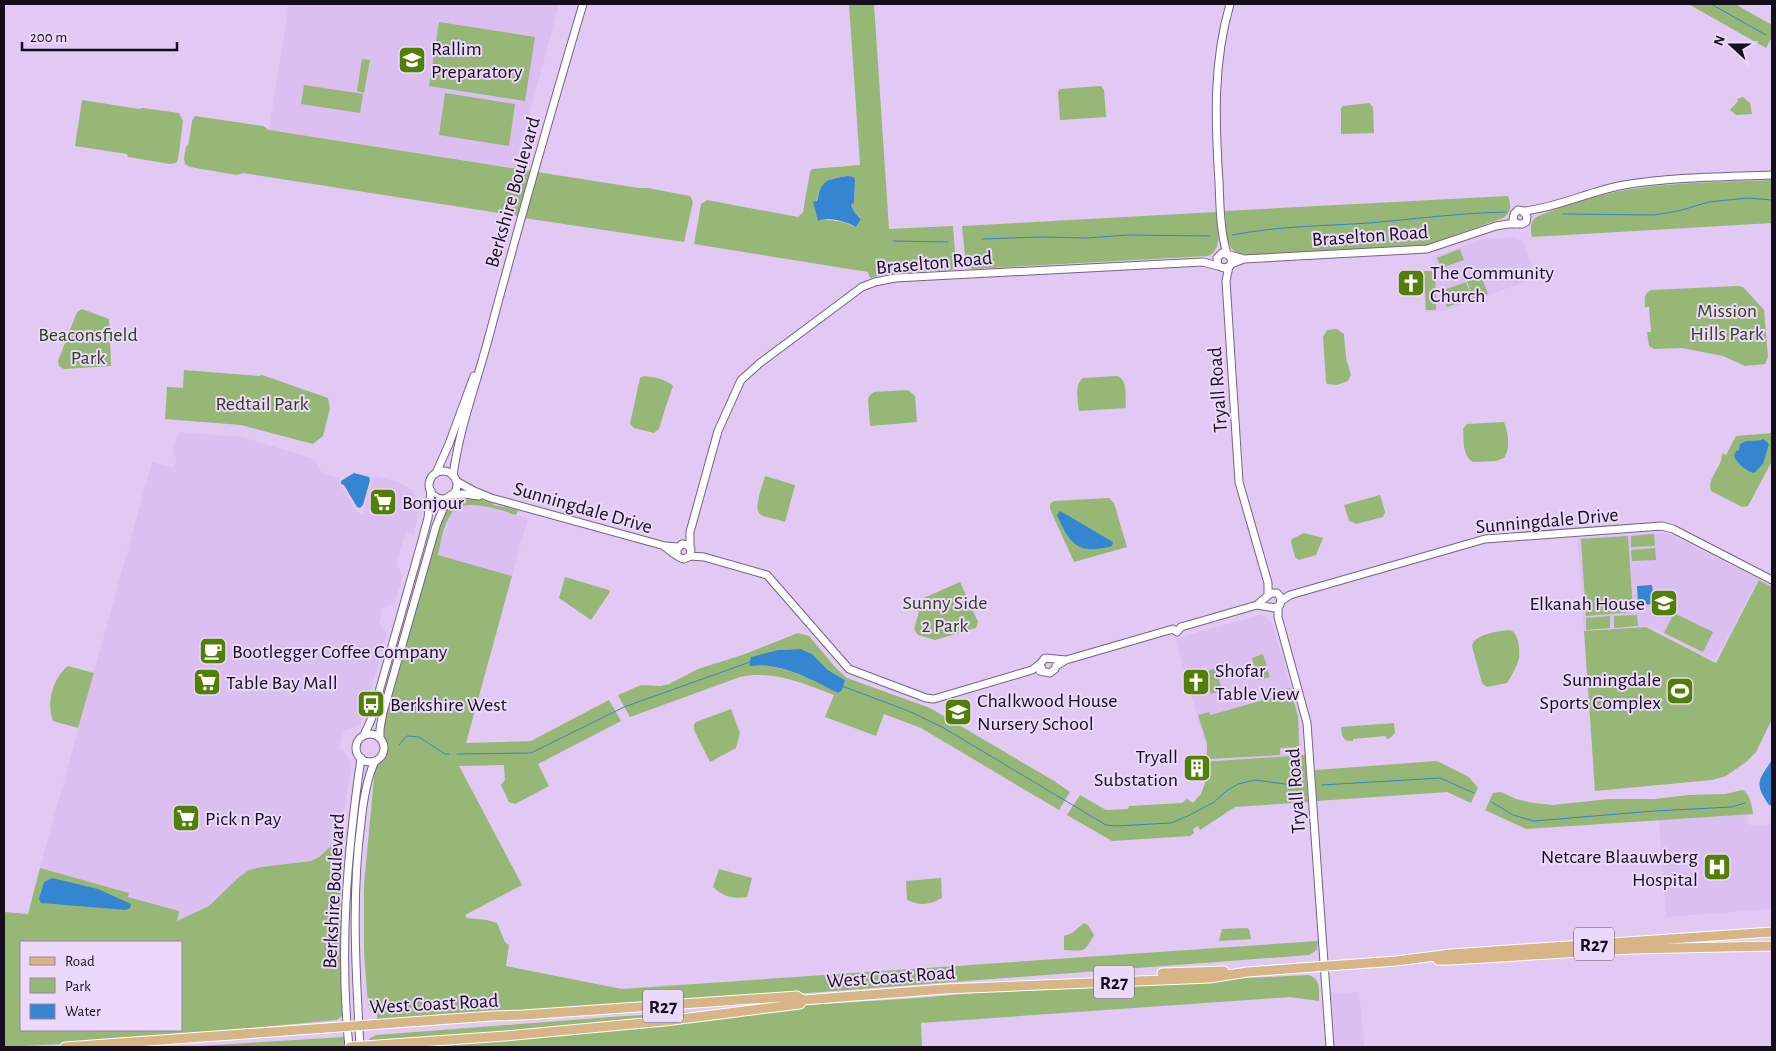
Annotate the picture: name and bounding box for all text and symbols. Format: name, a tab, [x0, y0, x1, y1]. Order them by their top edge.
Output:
scale bar	[22, 20, 178, 52]
north arrow	[1706, 20, 1756, 70]
text: 200 m	[30, 30, 67, 45]
text: N	[1712, 34, 1728, 48]
place label: Rallim Preparatory	[431, 39, 523, 82]
school or university icon: Rallim Preparatory	[397, 45, 427, 75]
street label: Berkshire Boulevard	[482, 115, 544, 270]
street label: Braselton Road	[1311, 222, 1429, 250]
street label: Braselton Road	[875, 248, 993, 278]
place label: The Community Church	[1430, 263, 1554, 306]
church icon: The Community Church	[1396, 268, 1426, 298]
park label: Mission Hills Park	[1690, 301, 1764, 344]
park label: Beaconsfield Park	[38, 325, 138, 368]
street label: Tryall Road	[1205, 347, 1231, 433]
park label: Redtail Park	[215, 394, 309, 414]
street label: Sunningdale Drive	[511, 479, 654, 537]
supermarket icon: Bonjour	[368, 487, 398, 517]
place label: Bonjour	[402, 493, 465, 513]
street label: Sunningdale Drive	[1475, 505, 1619, 537]
school or university icon: Elkanah House	[1649, 588, 1679, 618]
park label: Sunny Side 2 Park	[902, 593, 988, 636]
place label: Elkanah House	[1530, 594, 1645, 614]
cafe icon: Bootlegger Coffee Company	[198, 636, 228, 666]
place label: Bootlegger Coffee Company	[232, 642, 448, 662]
place label: Shofar Table View	[1215, 661, 1300, 704]
supermarket icon: Table Bay Mall	[192, 667, 222, 697]
church icon: Shofar Table View	[1181, 667, 1211, 697]
place label: Sunningdale Sports Complex	[1540, 670, 1661, 713]
place label: Table Bay Mall	[226, 673, 338, 693]
sports icon: Sunningdale Sports Complex	[1665, 676, 1695, 706]
bus stop icon: Berkshire West	[356, 689, 386, 719]
place label: Chalkwood House Nursery School	[977, 691, 1118, 734]
place label: Berkshire West	[390, 695, 508, 715]
school or university icon: Chalkwood House Nursery School	[943, 697, 973, 727]
place label: Tryall Substation	[1094, 747, 1178, 790]
street label: Tryall Road	[1283, 748, 1309, 834]
building icon: Tryall Substation	[1182, 753, 1212, 783]
supermarket icon: Pick n Pay	[171, 803, 201, 833]
place label: Pick n Pay	[205, 809, 282, 829]
street label: Berkshire Boulevard	[320, 813, 348, 969]
place label: Netcare Blaauwberg Hospital	[1541, 847, 1698, 890]
hospital icon: Netcare Blaauwberg Hospital	[1702, 852, 1732, 882]
road number: R27	[1574, 928, 1614, 961]
legend	[20, 941, 182, 1031]
text: Road	[65, 954, 95, 969]
street label: West Coast Road	[826, 963, 956, 991]
road number: R27	[1094, 966, 1134, 999]
text: Park	[65, 979, 91, 994]
road number: R27	[643, 989, 683, 1022]
street label: West Coast Road	[369, 991, 499, 1017]
text: Water	[65, 1004, 101, 1019]

